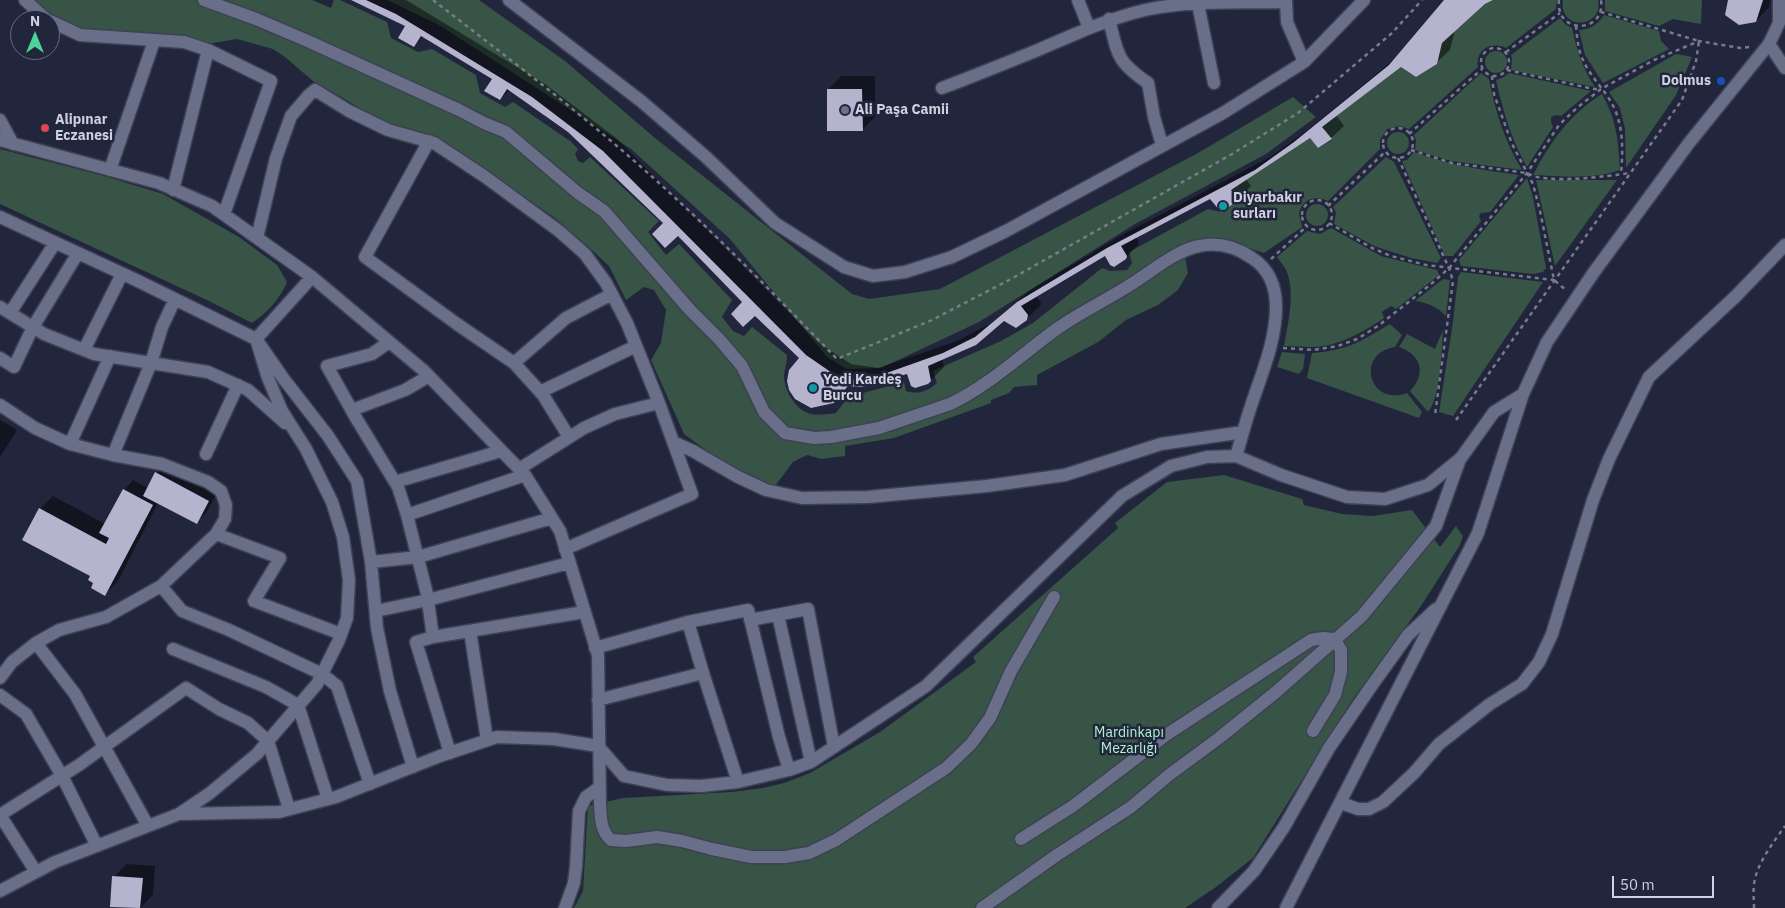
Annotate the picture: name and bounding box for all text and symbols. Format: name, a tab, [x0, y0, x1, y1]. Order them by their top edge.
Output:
north arrow	[10, 10, 60, 60]
text: N	[30, 12, 40, 30]
place label: Dolmus	[1661, 73, 1711, 89]
marker: Dolmus	[1715, 75, 1727, 87]
place label: Ali Paşa Camii	[855, 102, 949, 118]
marker: Ali Paşa Camii	[839, 104, 851, 116]
place label: Alipınar Eczanesi	[55, 112, 113, 144]
marker: Alipınar Eczanesi	[39, 122, 51, 134]
place label: Diyarbakır surları	[1233, 190, 1302, 222]
marker: Diyarbakır surları	[1217, 200, 1229, 212]
place label: Yedi Kardeş Burcu	[823, 372, 902, 404]
marker: Yedi Kardeş Burcu	[807, 382, 819, 394]
park label: Mardinkapı Mezarlığı	[1094, 725, 1164, 758]
scale bar	[1615, 866, 1718, 898]
text: 50 m	[1620, 875, 1655, 894]

